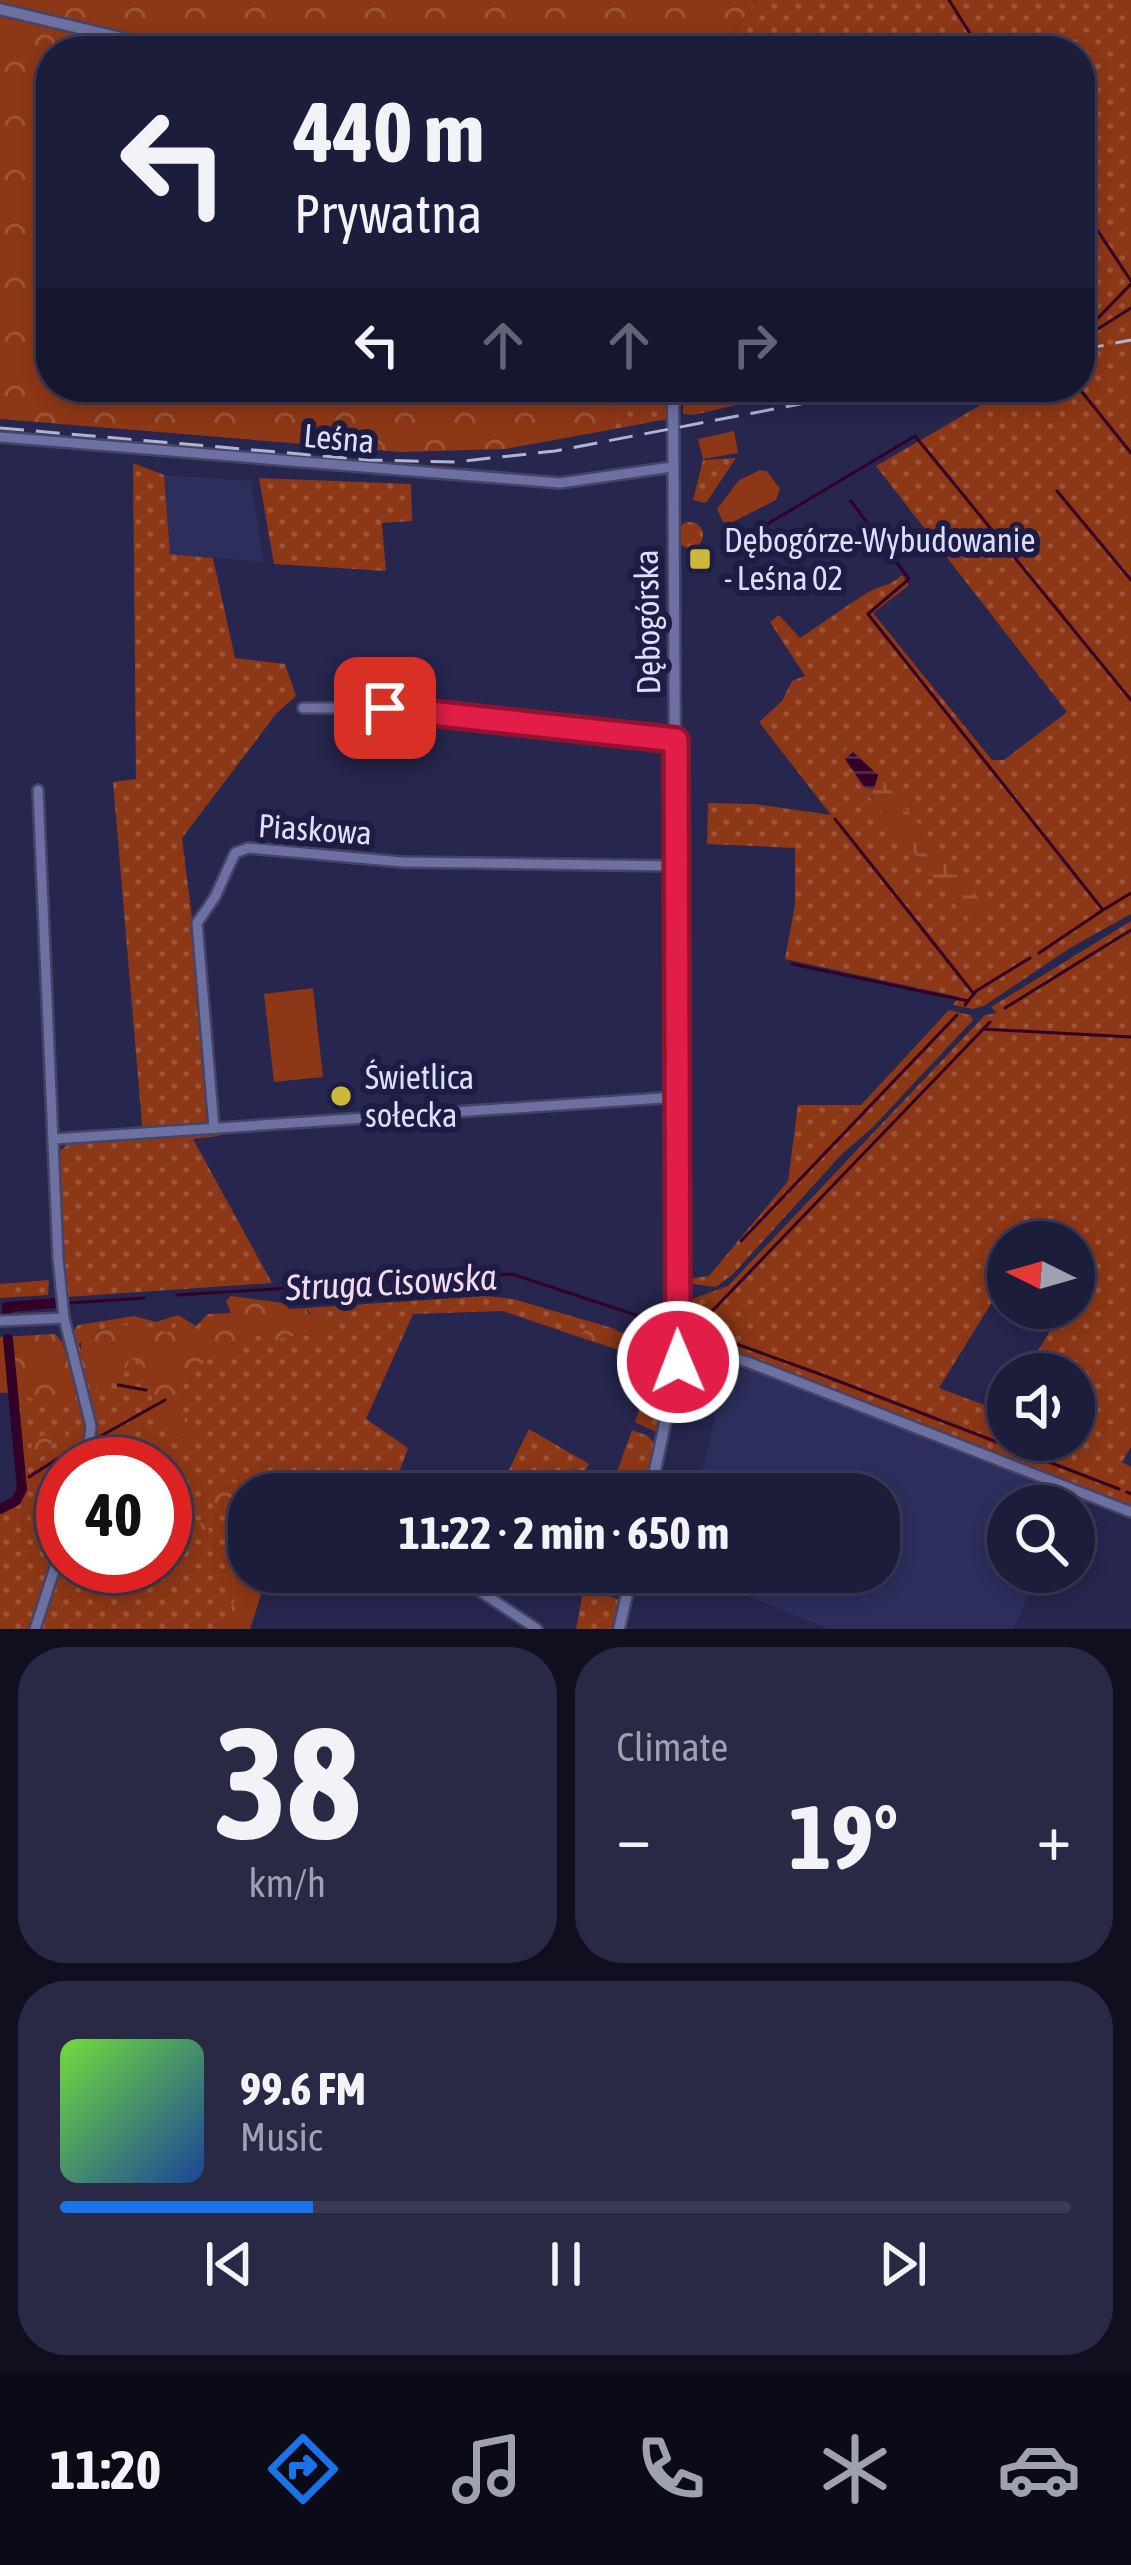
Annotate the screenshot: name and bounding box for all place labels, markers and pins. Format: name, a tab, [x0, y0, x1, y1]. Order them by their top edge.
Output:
place label: Dębogórze-Wybudowanie - Leśna 02	[724, 521, 1035, 597]
marker: Dębogórze-Wybudowanie - Leśna 02	[687, 546, 713, 572]
pin	[334, 657, 436, 759]
place label: Świetlica sołecka	[365, 1058, 474, 1134]
marker: Świetlica sołecka	[328, 1083, 354, 1109]

